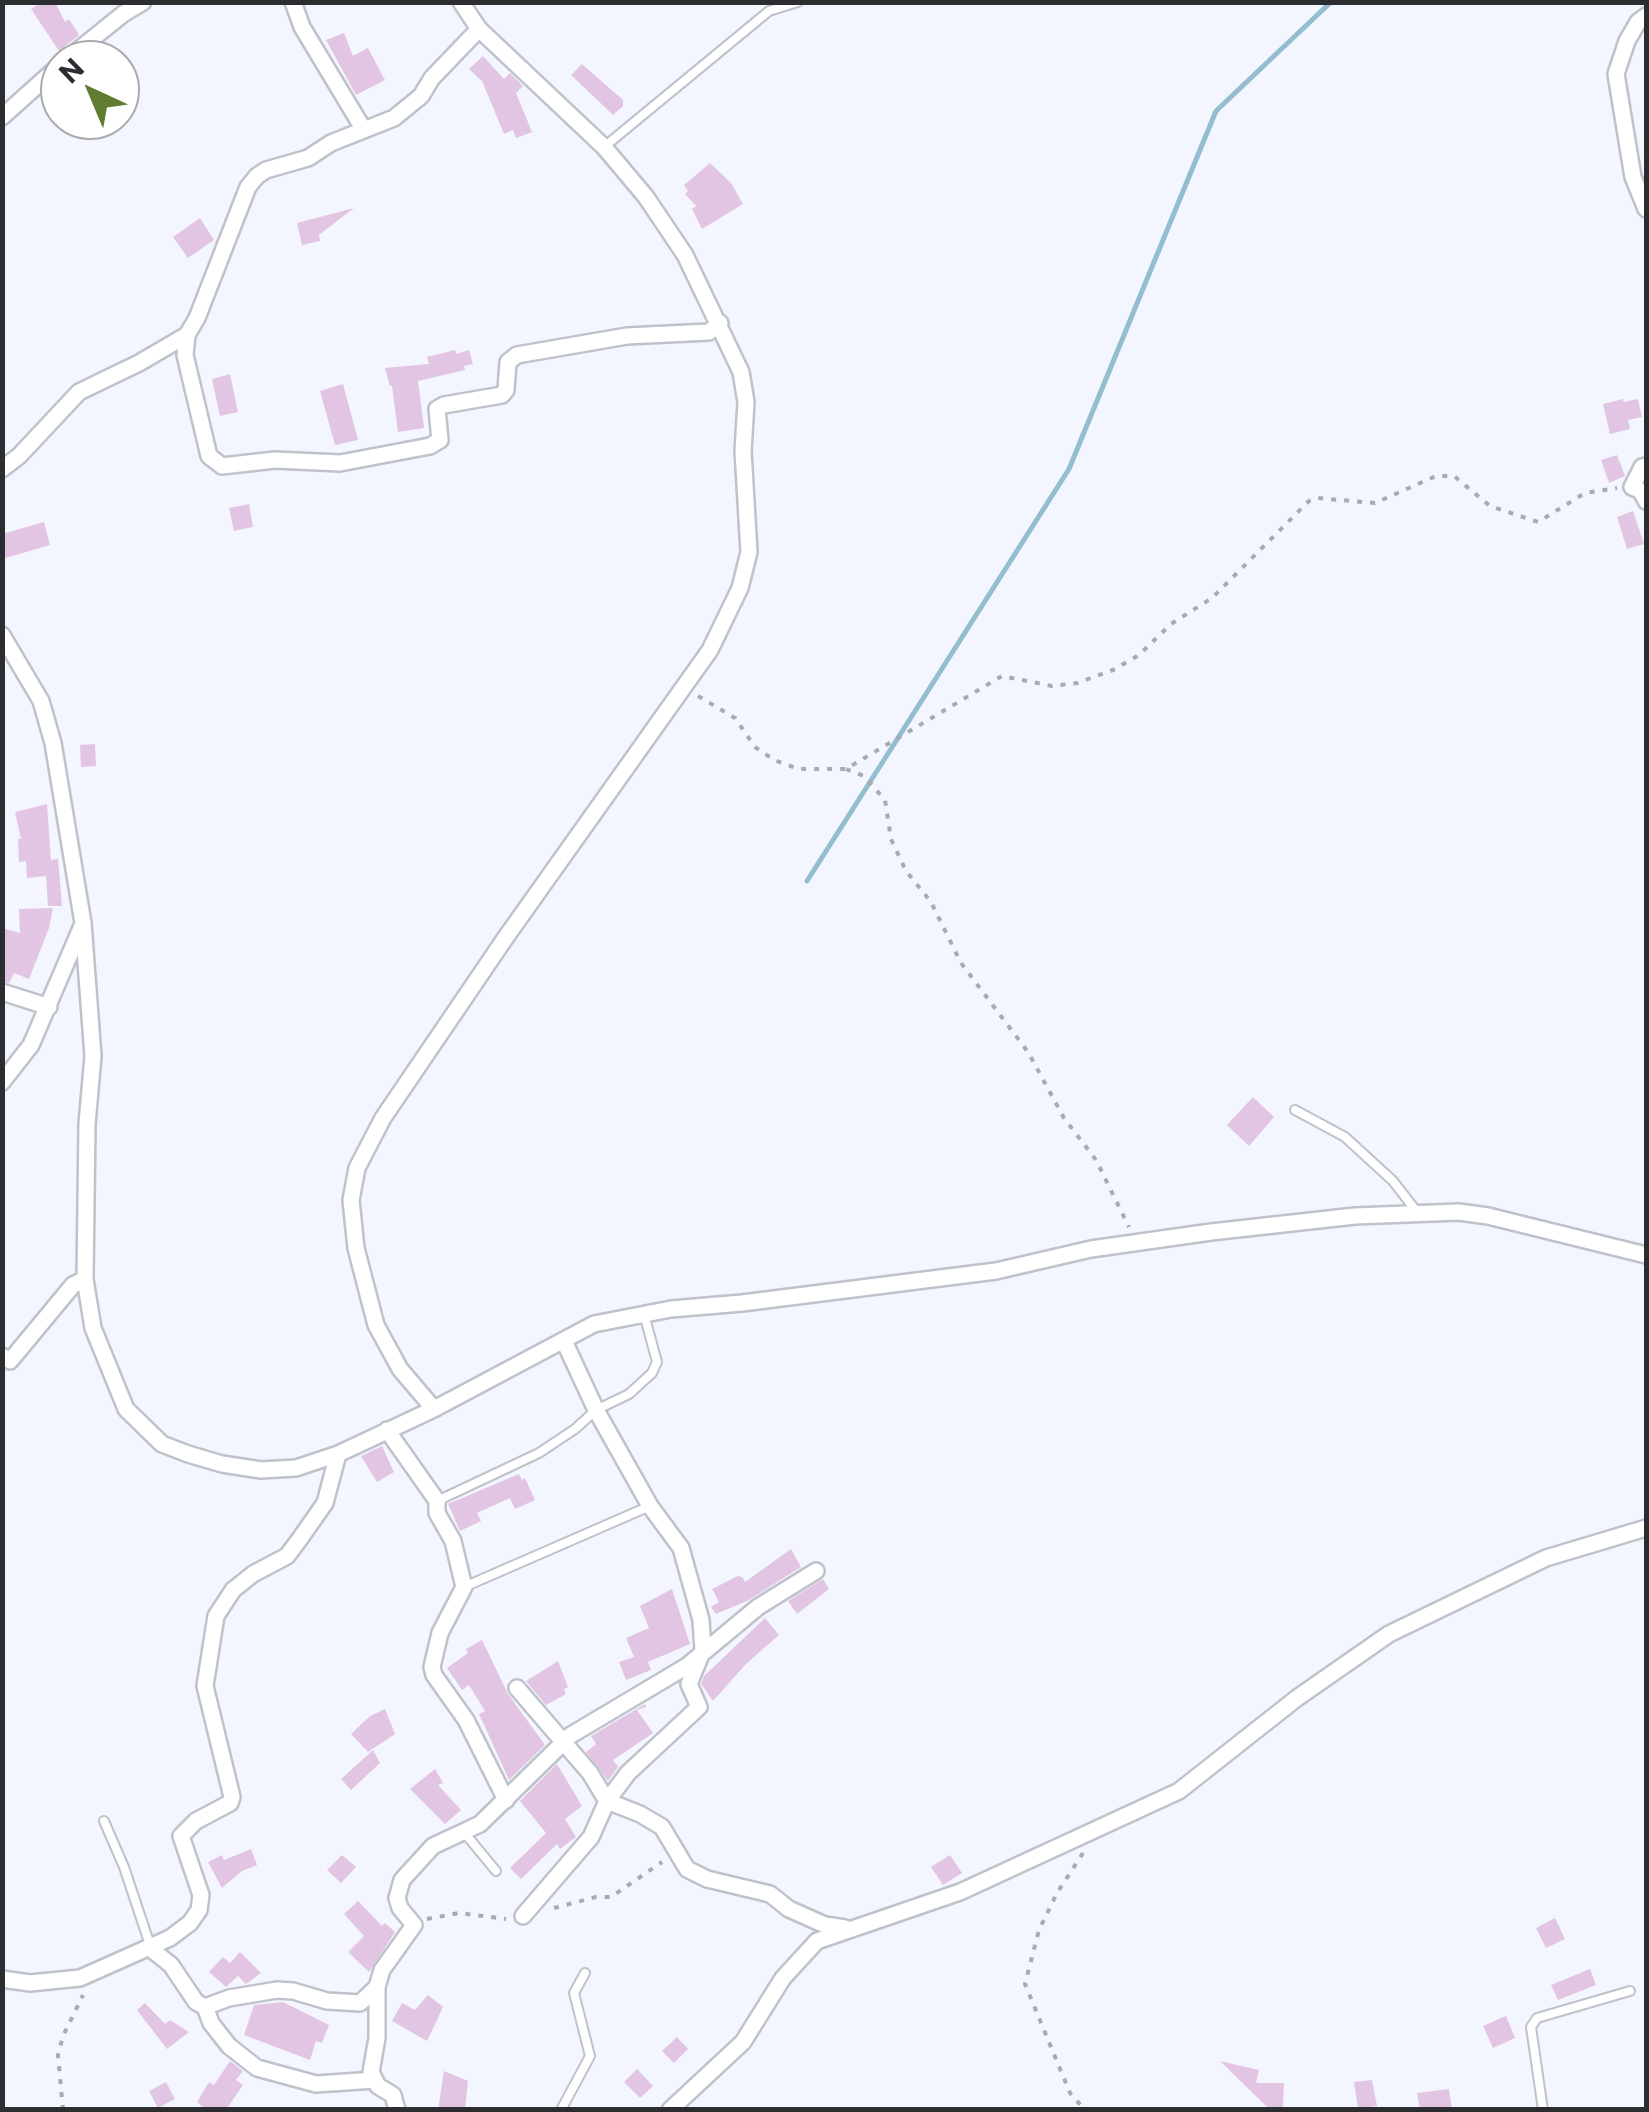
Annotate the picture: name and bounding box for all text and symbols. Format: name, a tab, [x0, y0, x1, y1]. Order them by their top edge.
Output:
north arrow	[40, 40, 140, 140]
text: N	[51, 50, 90, 89]

